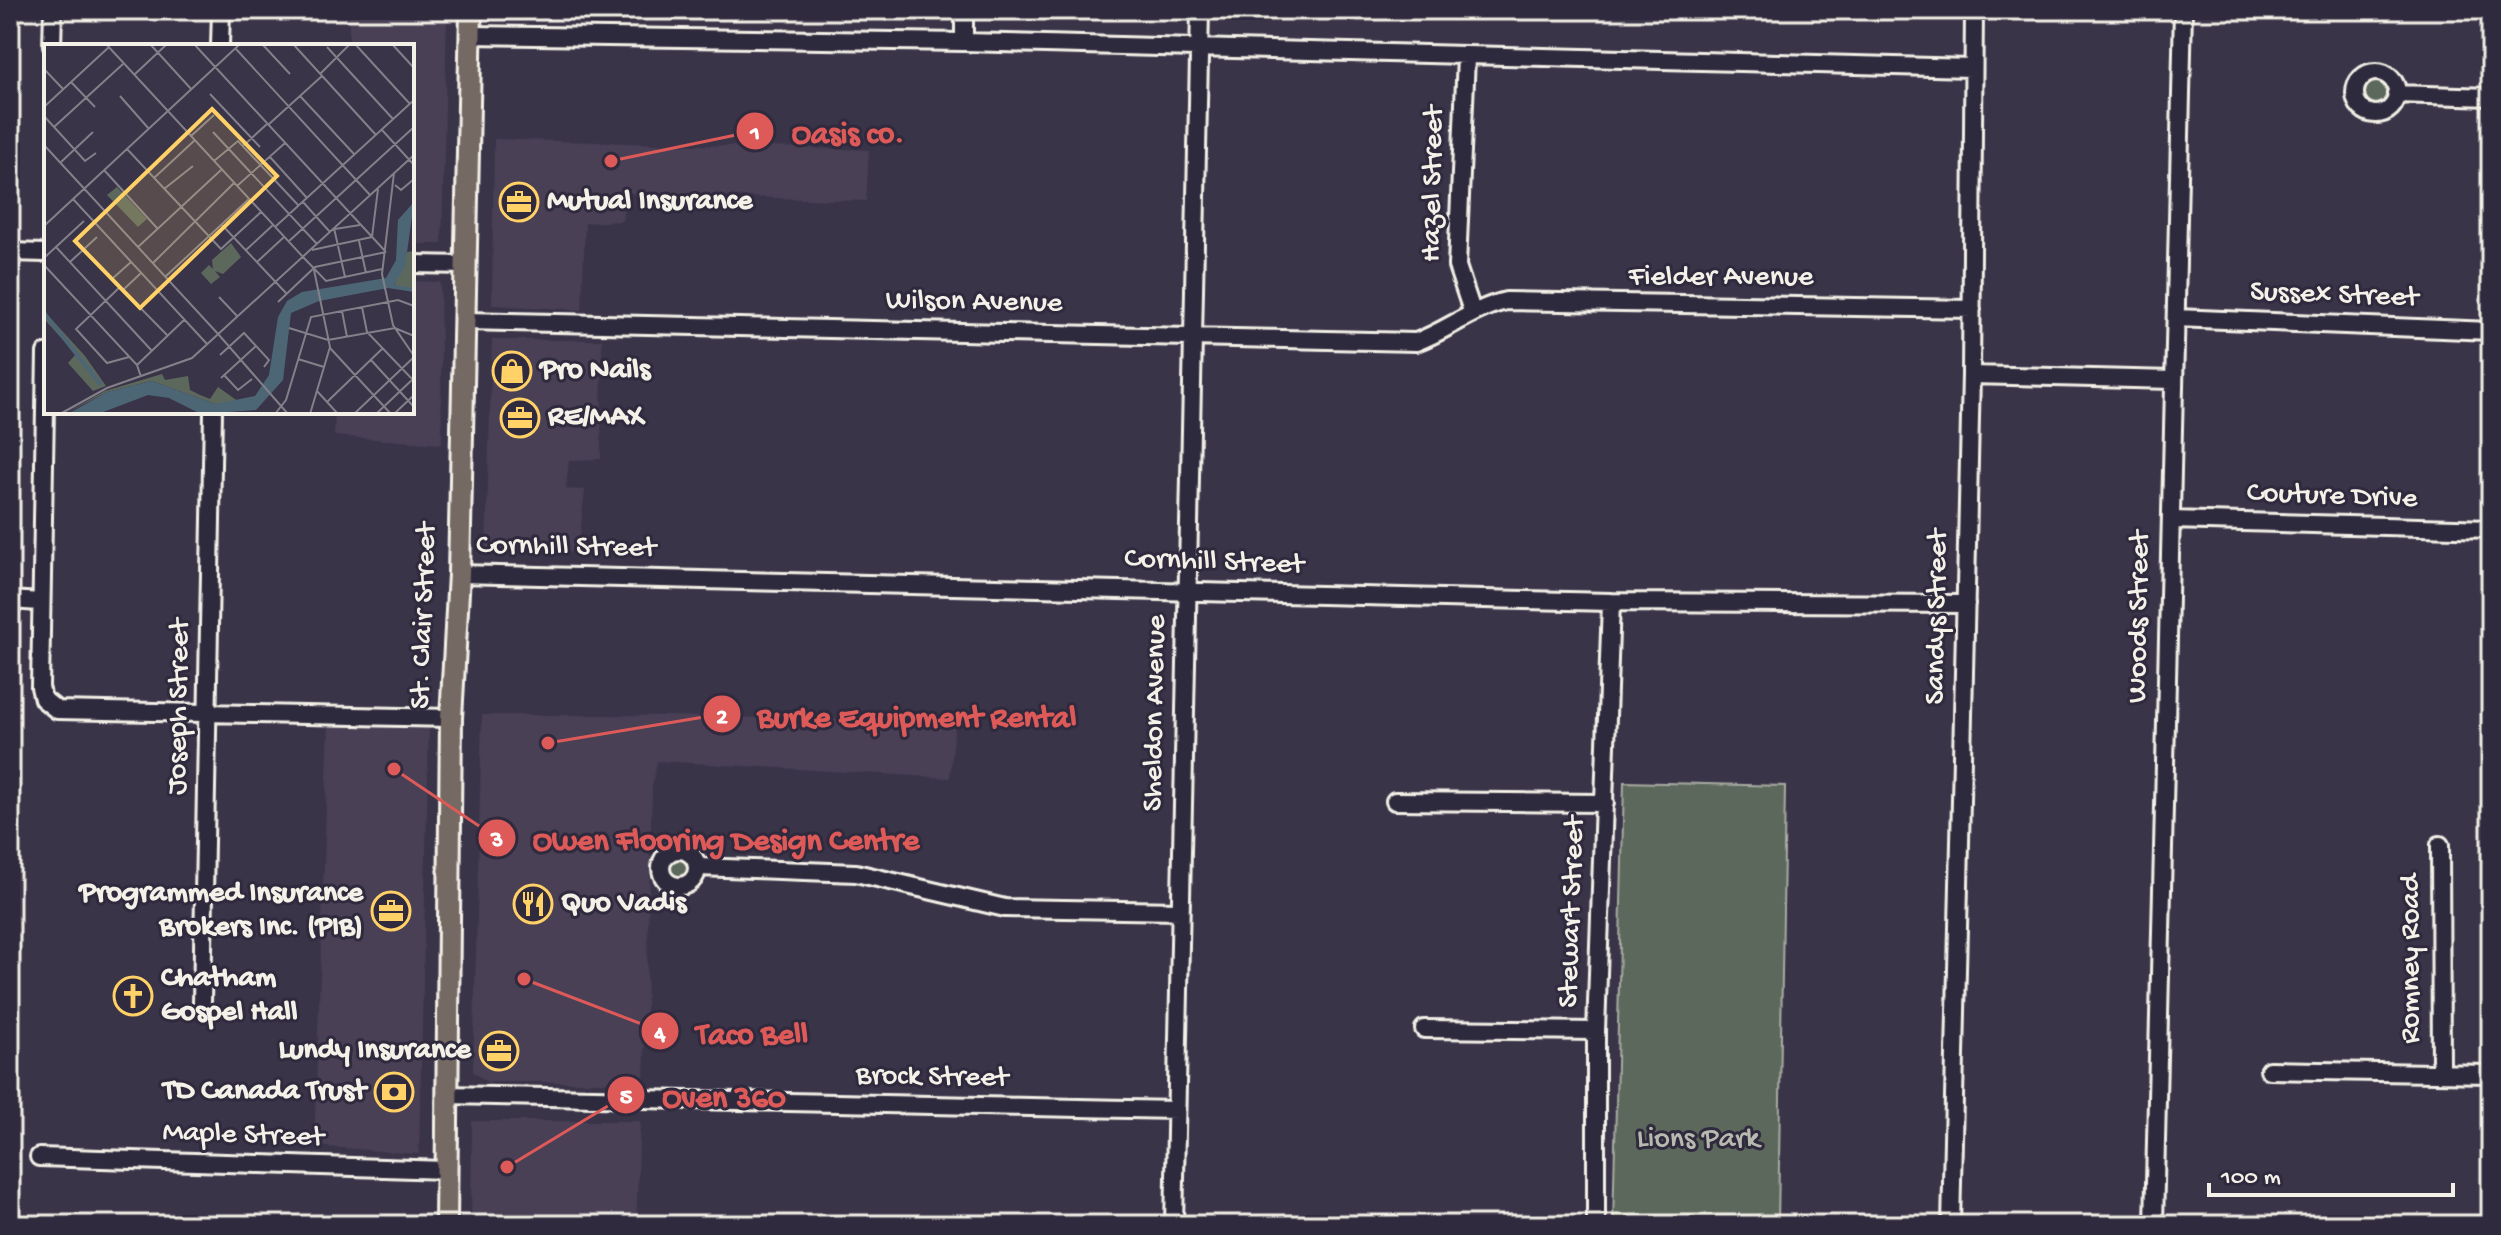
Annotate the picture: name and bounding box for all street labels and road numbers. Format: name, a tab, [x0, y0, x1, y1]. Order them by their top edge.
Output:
street label: Hazel Street	[1415, 103, 1453, 262]
street label: Fielder Avenue	[1628, 261, 1814, 296]
street label: Sussex Street	[2249, 276, 2422, 317]
street label: Wilson Avenue	[885, 284, 1063, 322]
street label: Couture Drive	[2246, 477, 2418, 517]
street label: St. Clair Street	[404, 519, 446, 710]
street label: Sandys Street	[1919, 526, 1957, 705]
street label: Woods Street	[2121, 528, 2159, 703]
street label: Cornhill Street	[476, 529, 659, 567]
street label: Cornhill Street	[1124, 542, 1307, 584]
street label: Sheldon Avenue	[1137, 614, 1175, 812]
street label: Joseph Street	[161, 616, 199, 795]
street label: Stewart Street	[1552, 813, 1594, 1008]
street label: Romney Road	[2395, 872, 2430, 1044]
street label: Brock Street	[855, 1059, 1011, 1097]
street label: Maple Street	[162, 1116, 327, 1156]

